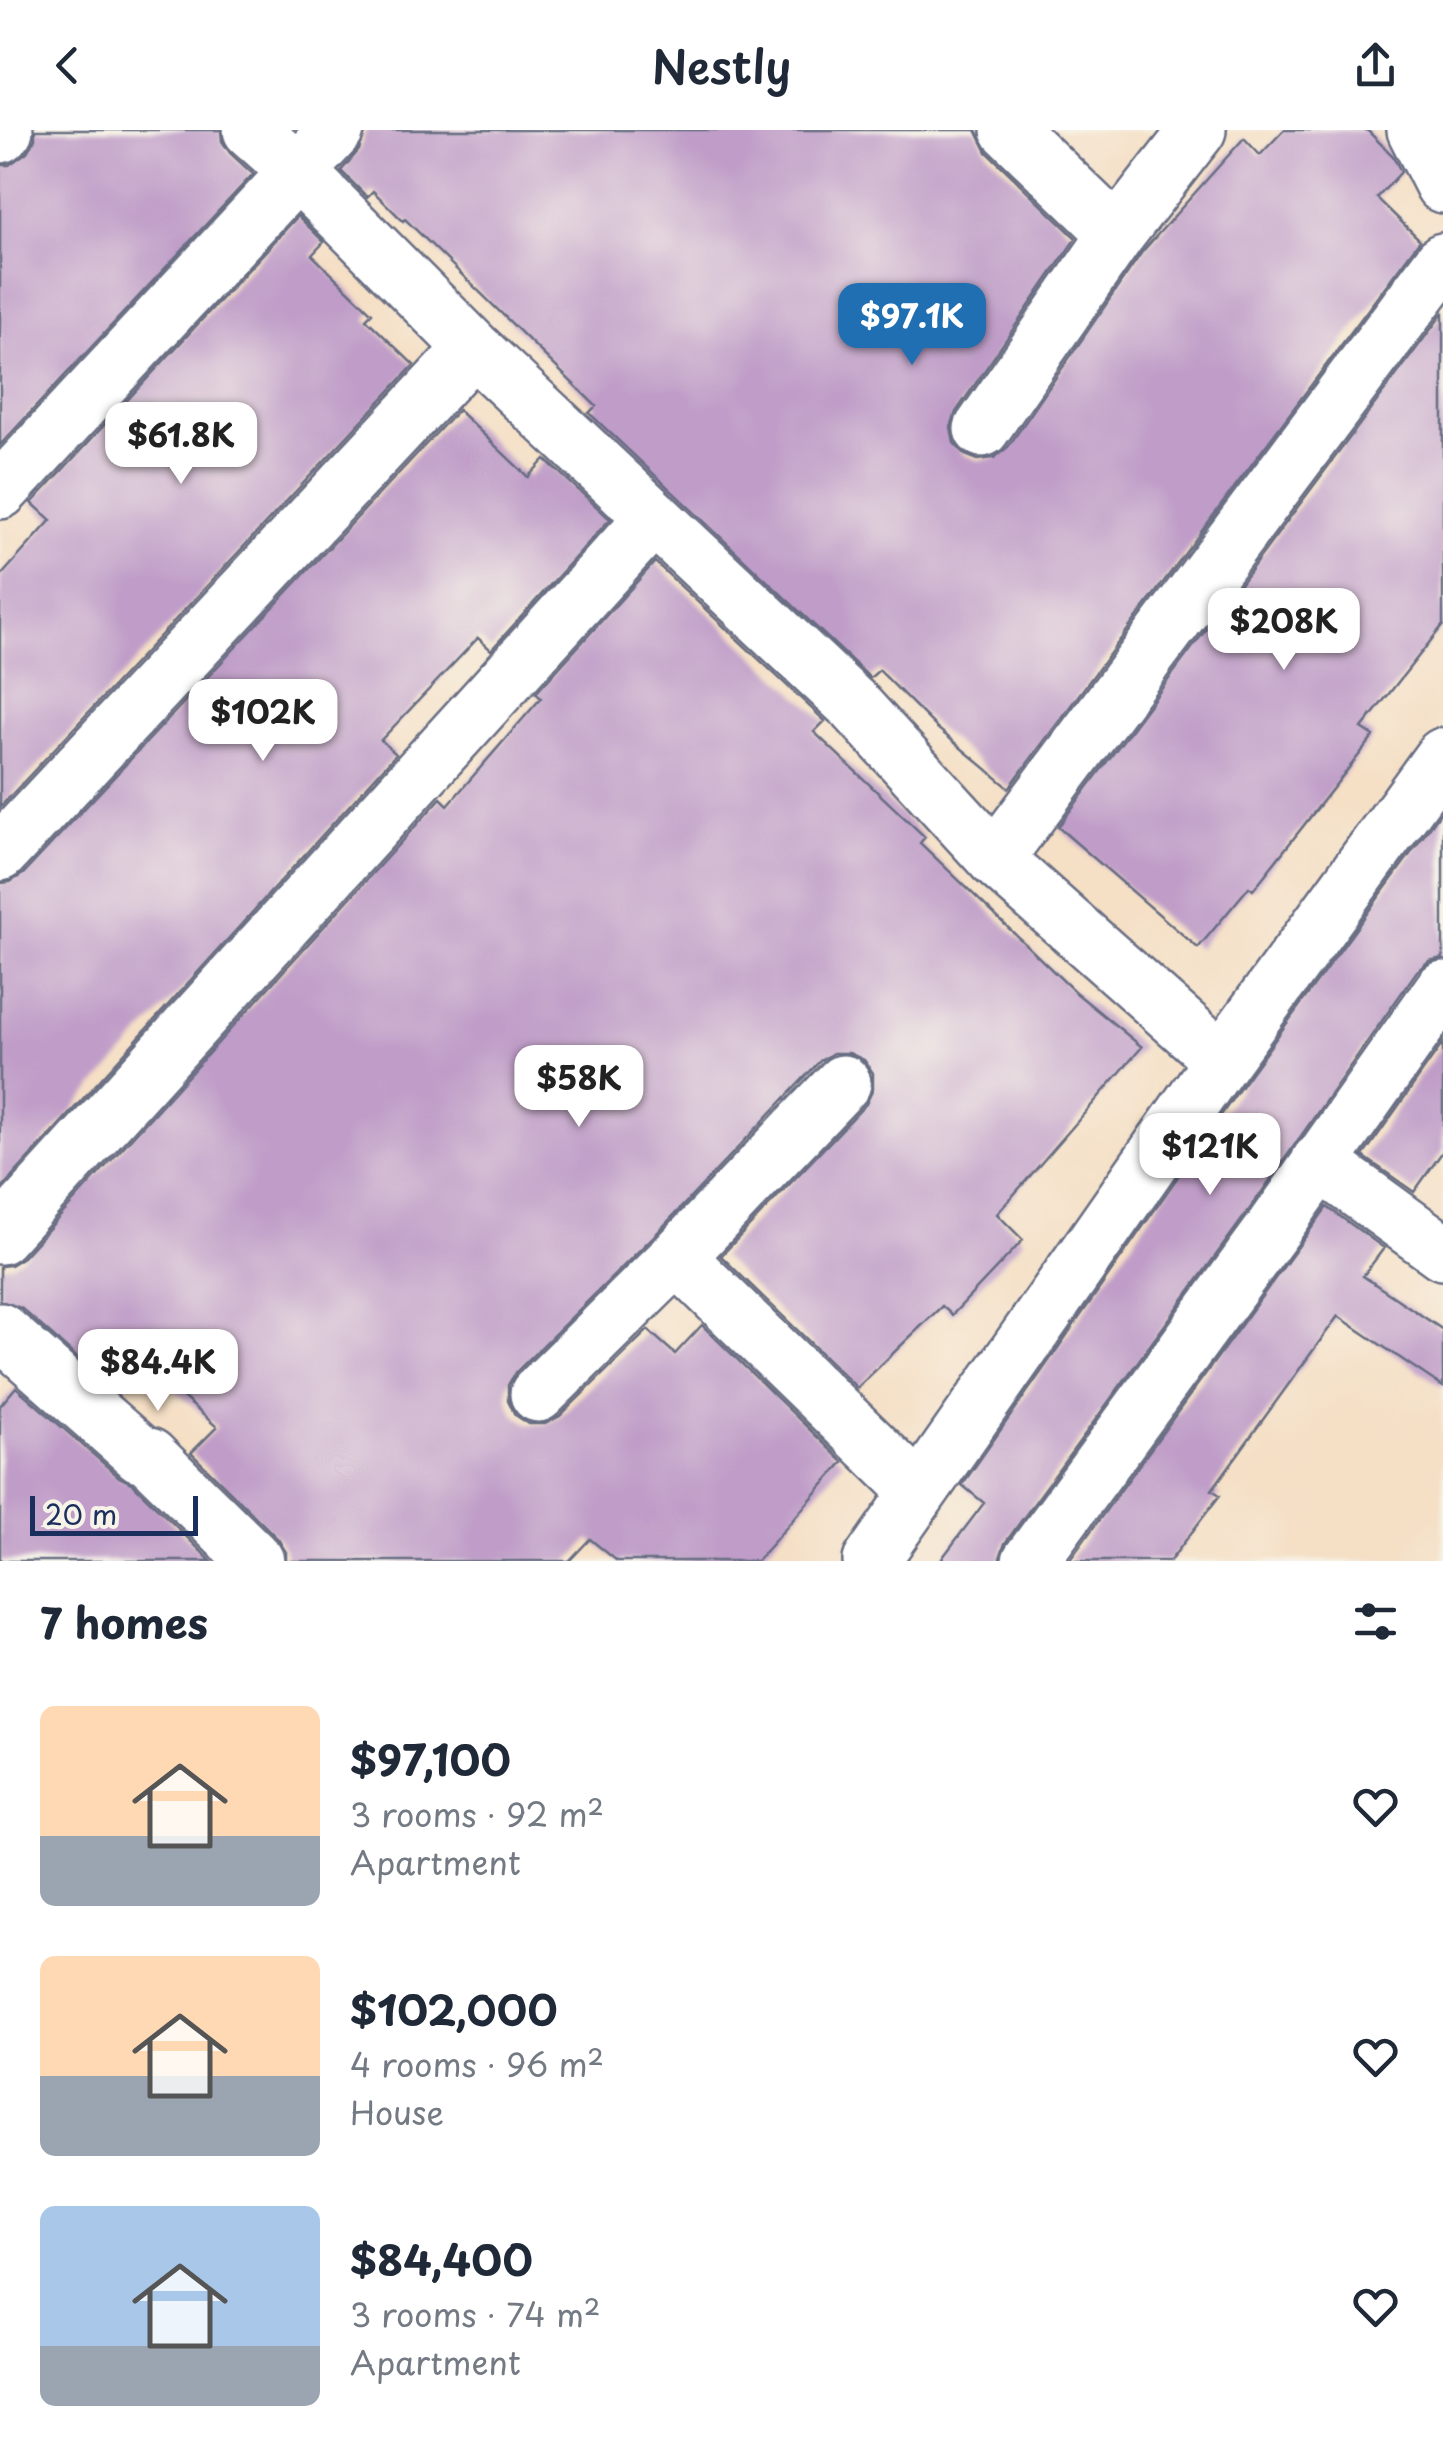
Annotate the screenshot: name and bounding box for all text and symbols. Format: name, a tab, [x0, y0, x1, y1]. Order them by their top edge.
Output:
text: Nestly	[652, 31, 791, 99]
icon: back	[40, 38, 95, 93]
icon: share	[1348, 38, 1403, 93]
pin: $97.1K	[831, 283, 993, 368]
text: $97.1K	[860, 291, 964, 339]
pin: $61.8K	[100, 402, 262, 487]
text: $61.8K	[127, 410, 235, 458]
pin: $208K	[1214, 588, 1354, 673]
text: $208K	[1230, 596, 1338, 644]
pin: $102K	[193, 679, 333, 764]
text: $102K	[210, 687, 316, 735]
pin: $58K	[520, 1045, 638, 1130]
text: $58K	[536, 1053, 622, 1101]
pin: $121K	[1140, 1113, 1280, 1198]
text: $121K	[1161, 1121, 1259, 1169]
pin: $84.4K	[77, 1329, 239, 1414]
text: $84.4K	[100, 1337, 216, 1385]
scale bar	[30, 1491, 198, 1536]
text: 20 m	[45, 1492, 117, 1535]
text: 7 homes	[40, 1590, 208, 1653]
icon: filters	[1348, 1594, 1403, 1649]
text: $97,100	[350, 1727, 511, 1790]
icon: home	[120, 1746, 240, 1866]
icon: heart	[1348, 1779, 1403, 1834]
text: 3 rooms · 92 m²	[350, 1790, 604, 1838]
text: Apartment	[350, 1838, 521, 1886]
text: $102,000	[350, 1977, 558, 2040]
icon: home	[120, 1996, 240, 2116]
icon: heart	[1348, 2029, 1403, 2084]
text: 4 rooms · 96 m²	[350, 2040, 604, 2088]
text: House	[350, 2088, 444, 2136]
text: $84,400	[350, 2227, 533, 2290]
icon: home	[120, 2246, 240, 2366]
icon: heart	[1348, 2279, 1403, 2334]
text: 3 rooms · 74 m²	[350, 2290, 600, 2338]
text: Apartment	[350, 2338, 521, 2386]

